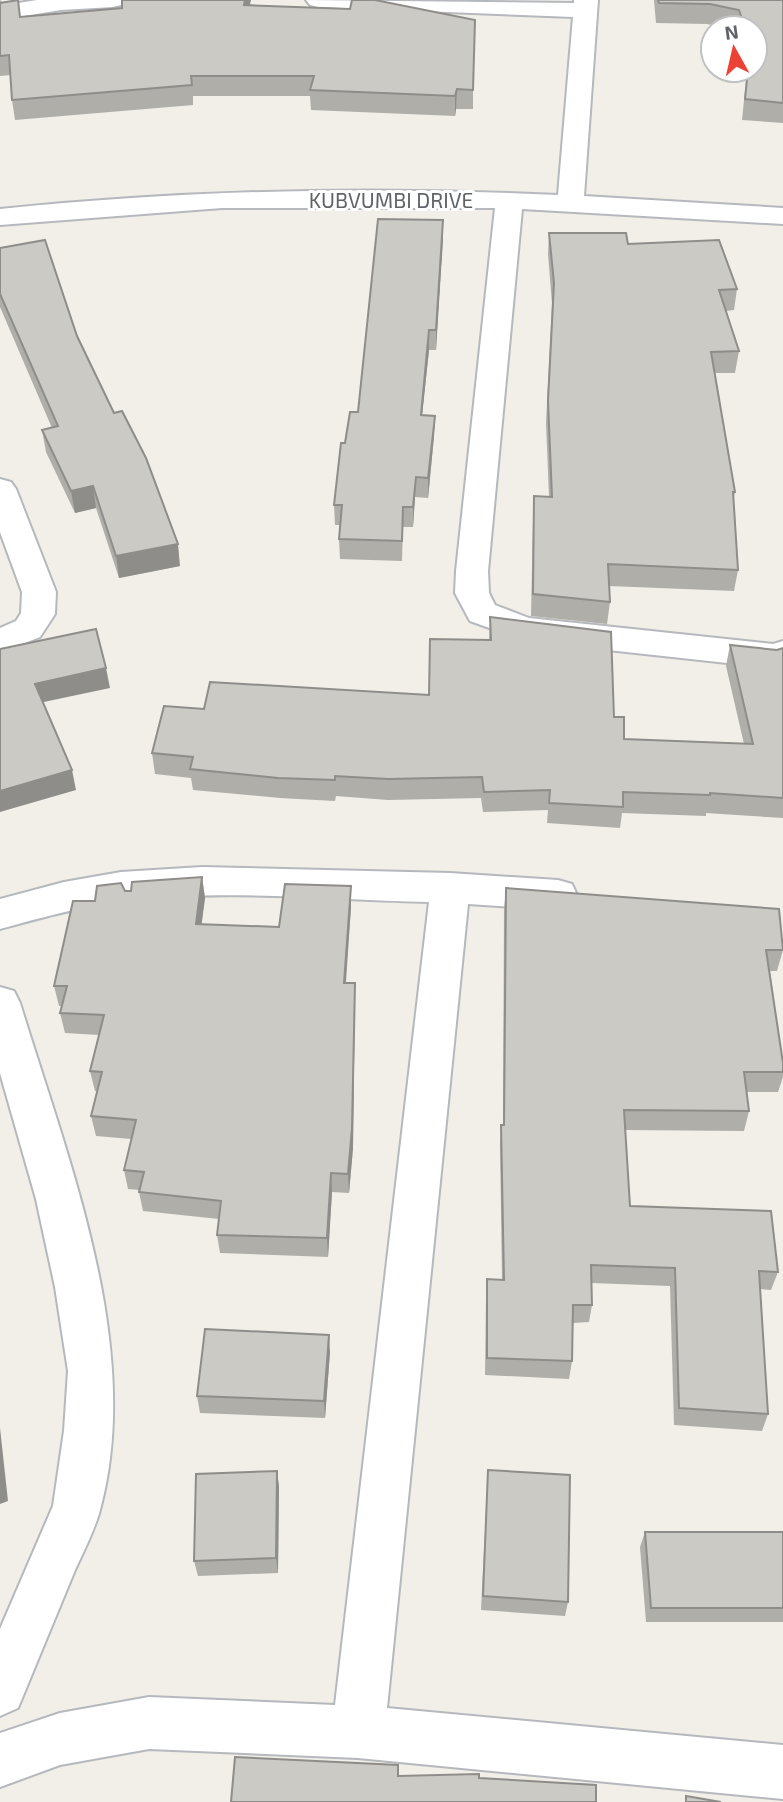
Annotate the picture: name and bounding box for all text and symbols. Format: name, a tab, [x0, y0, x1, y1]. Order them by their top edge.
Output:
north arrow	[699, 14, 769, 84]
text: N	[723, 19, 740, 44]
street label: KUBVUMBI DRIVE	[309, 187, 473, 212]

